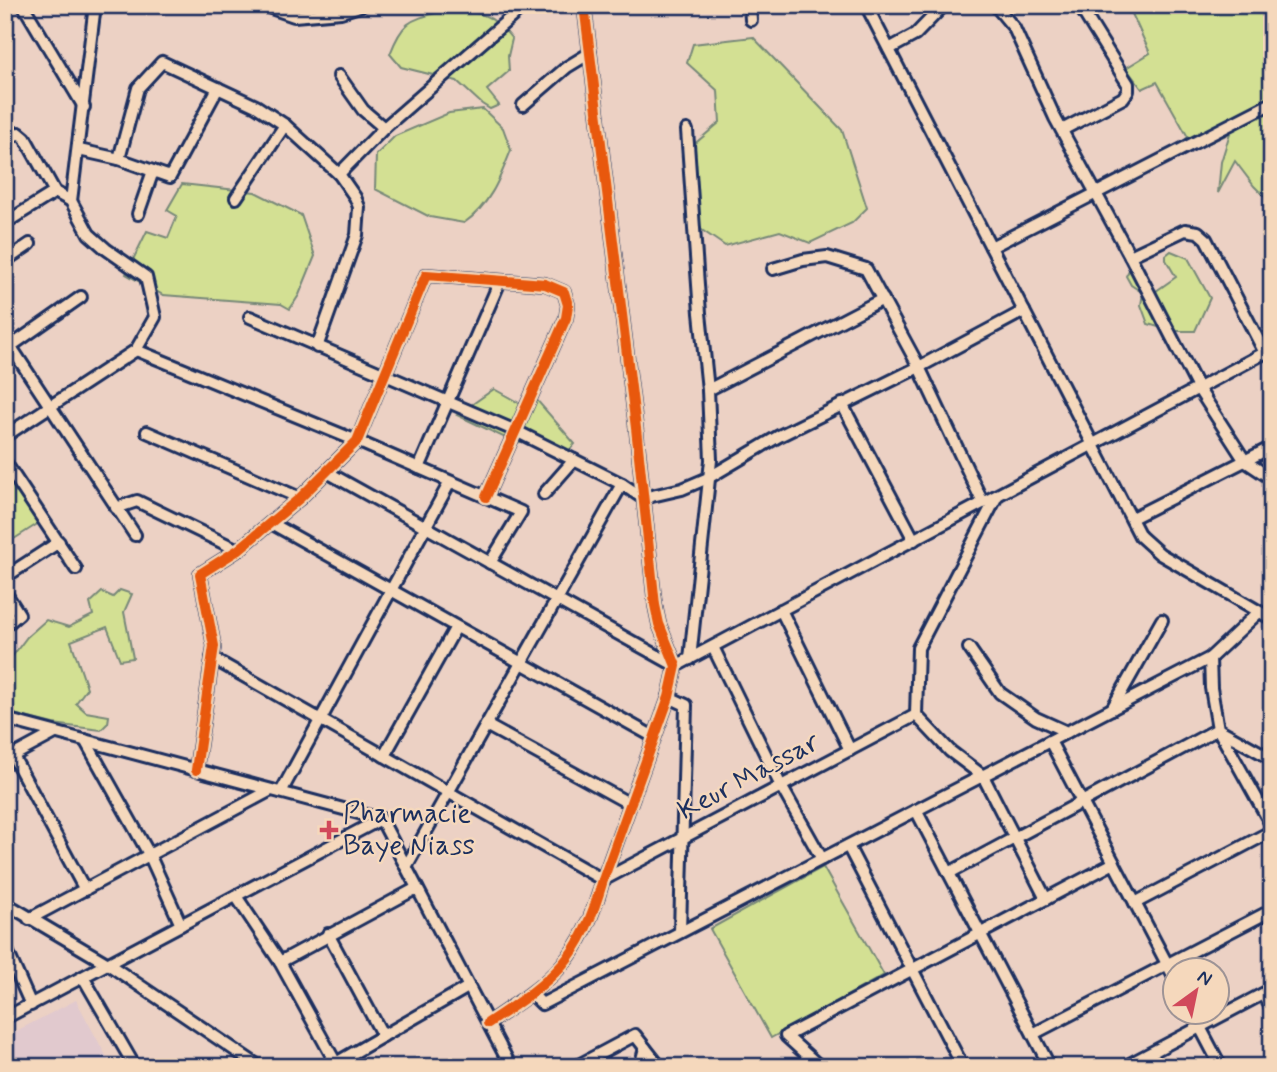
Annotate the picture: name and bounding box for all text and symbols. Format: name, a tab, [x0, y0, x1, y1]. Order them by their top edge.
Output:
street label: Keur Massar	[672, 724, 827, 830]
place label: Pharmacie Baye Niass	[343, 796, 475, 865]
marker: Pharmacie Baye Niass	[321, 822, 337, 838]
north arrow	[1162, 956, 1232, 1026]
text: N	[1192, 964, 1217, 992]

